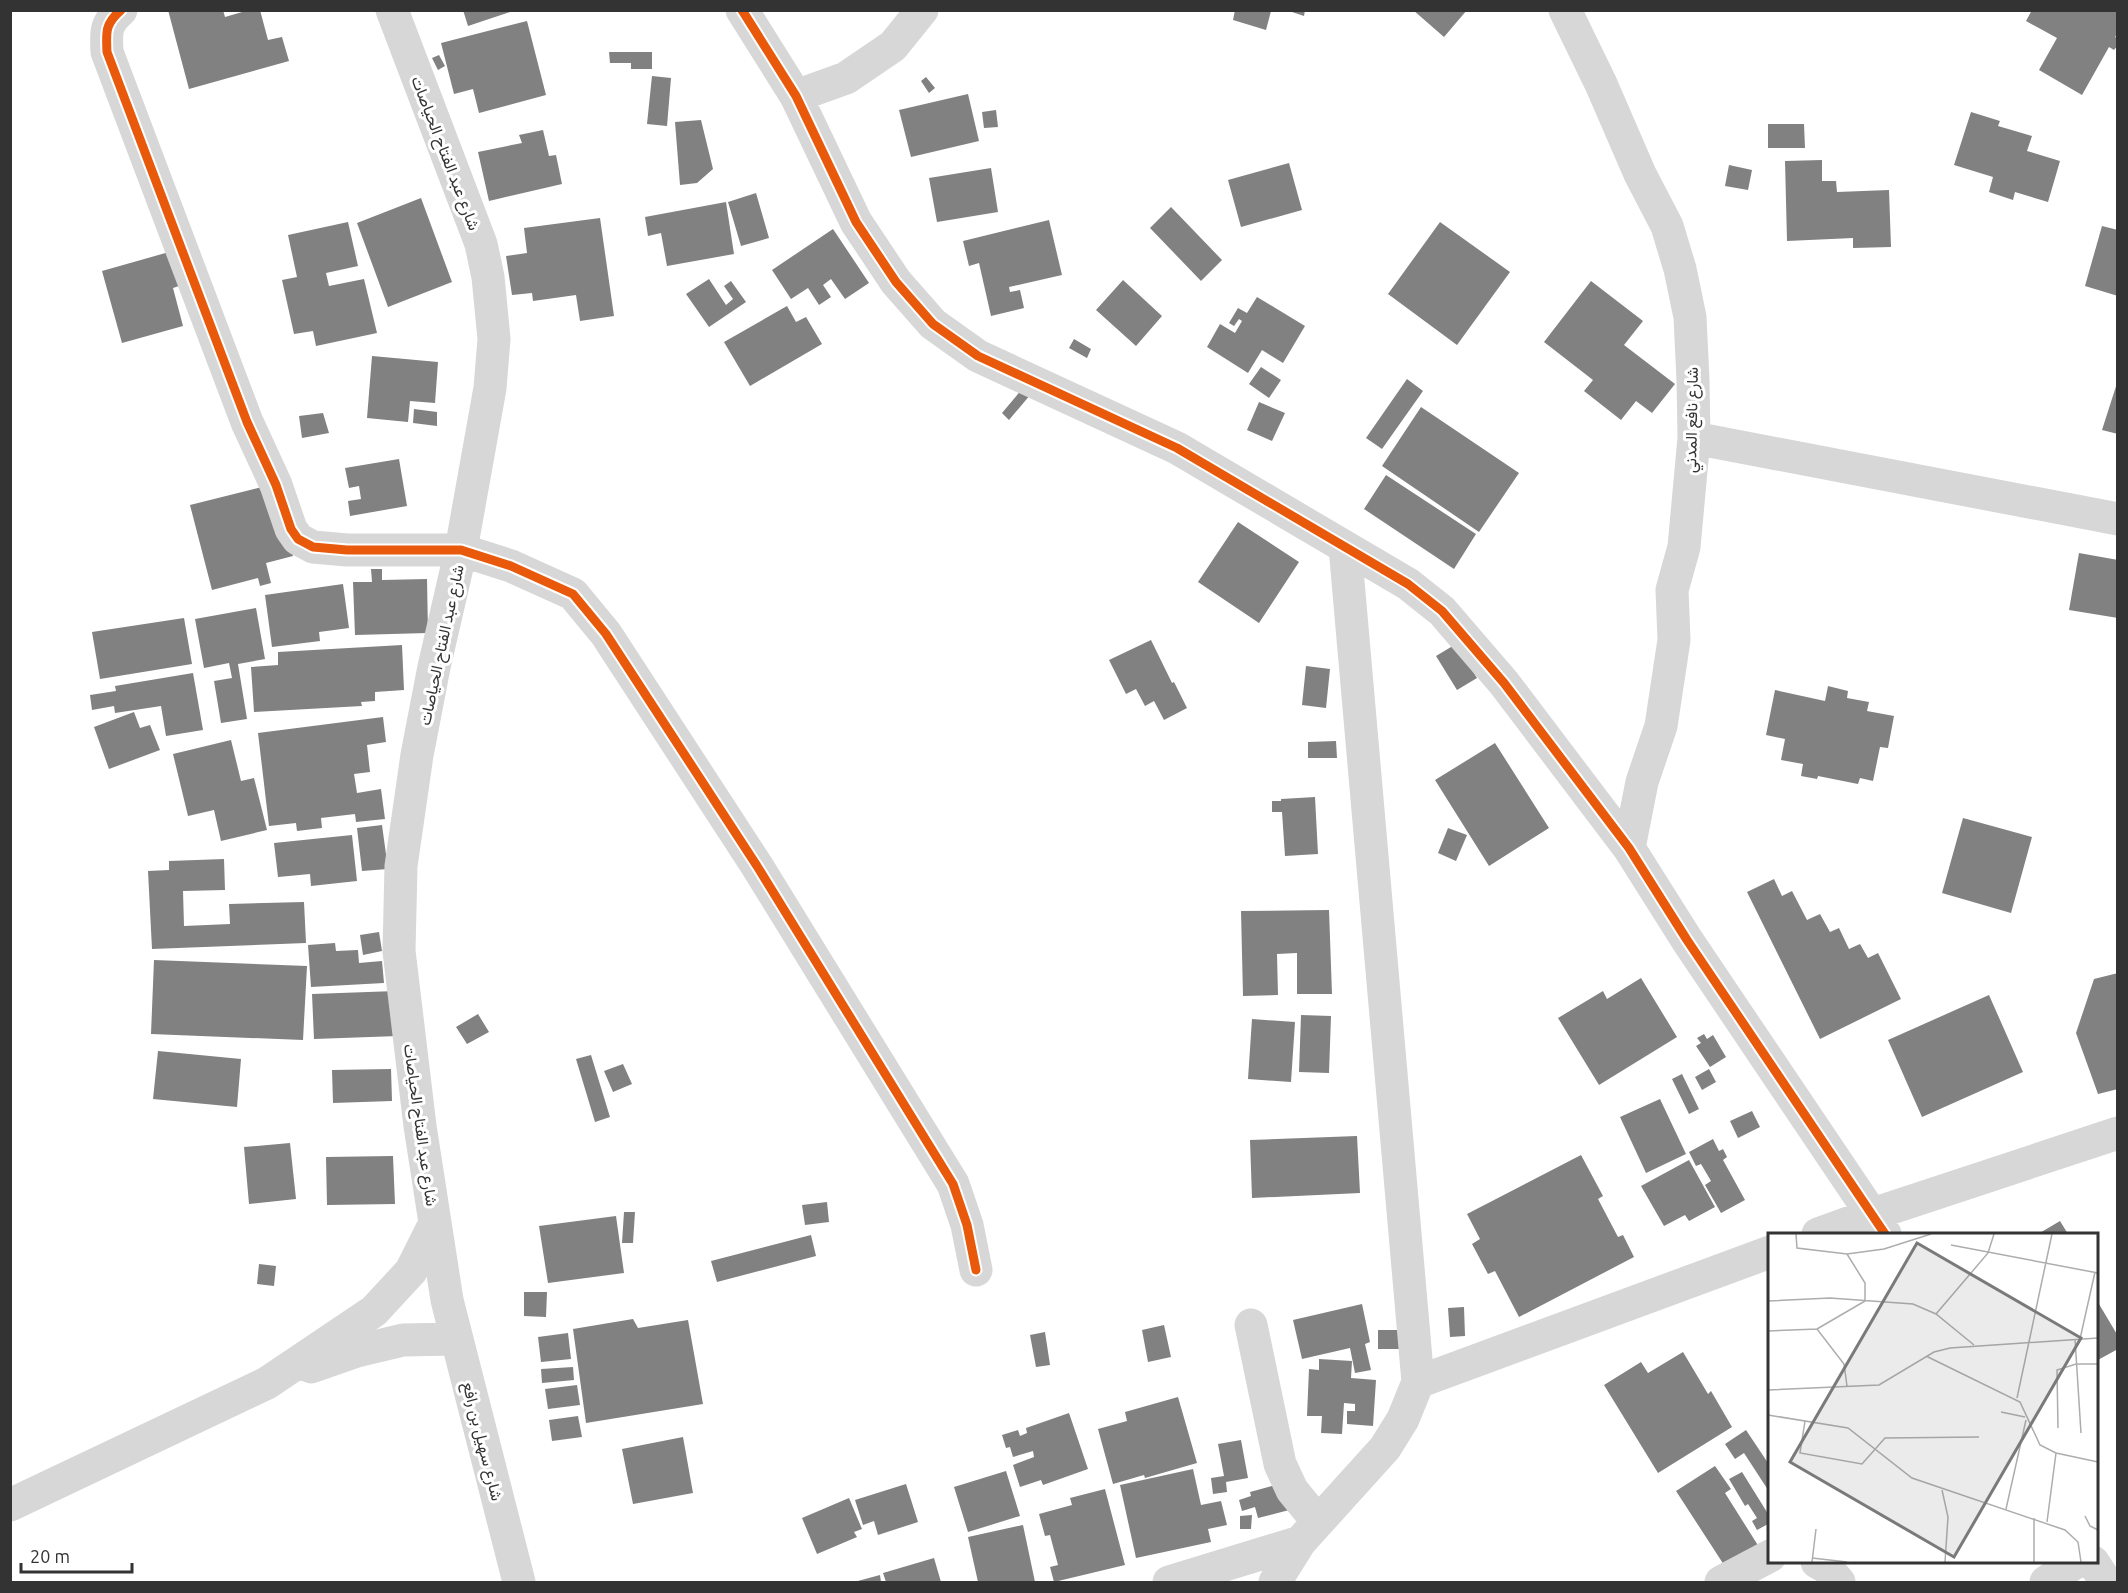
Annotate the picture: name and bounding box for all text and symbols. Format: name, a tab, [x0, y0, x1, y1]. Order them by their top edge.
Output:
street label: شارع عبد الفتاح الحياصات	[405, 73, 484, 234]
street label: شارع نافع المدني	[1681, 367, 1706, 473]
street label: شارع عبد الفتاح الحياصات	[415, 563, 470, 728]
street label: شارع عبد الفتاح الحياصات	[398, 1043, 441, 1208]
inset map	[1768, 1233, 2098, 1563]
street label: شارع سهيل بن رافع	[457, 1380, 507, 1503]
scale bar	[21, 1536, 132, 1574]
text: 20 m	[30, 1546, 70, 1566]

